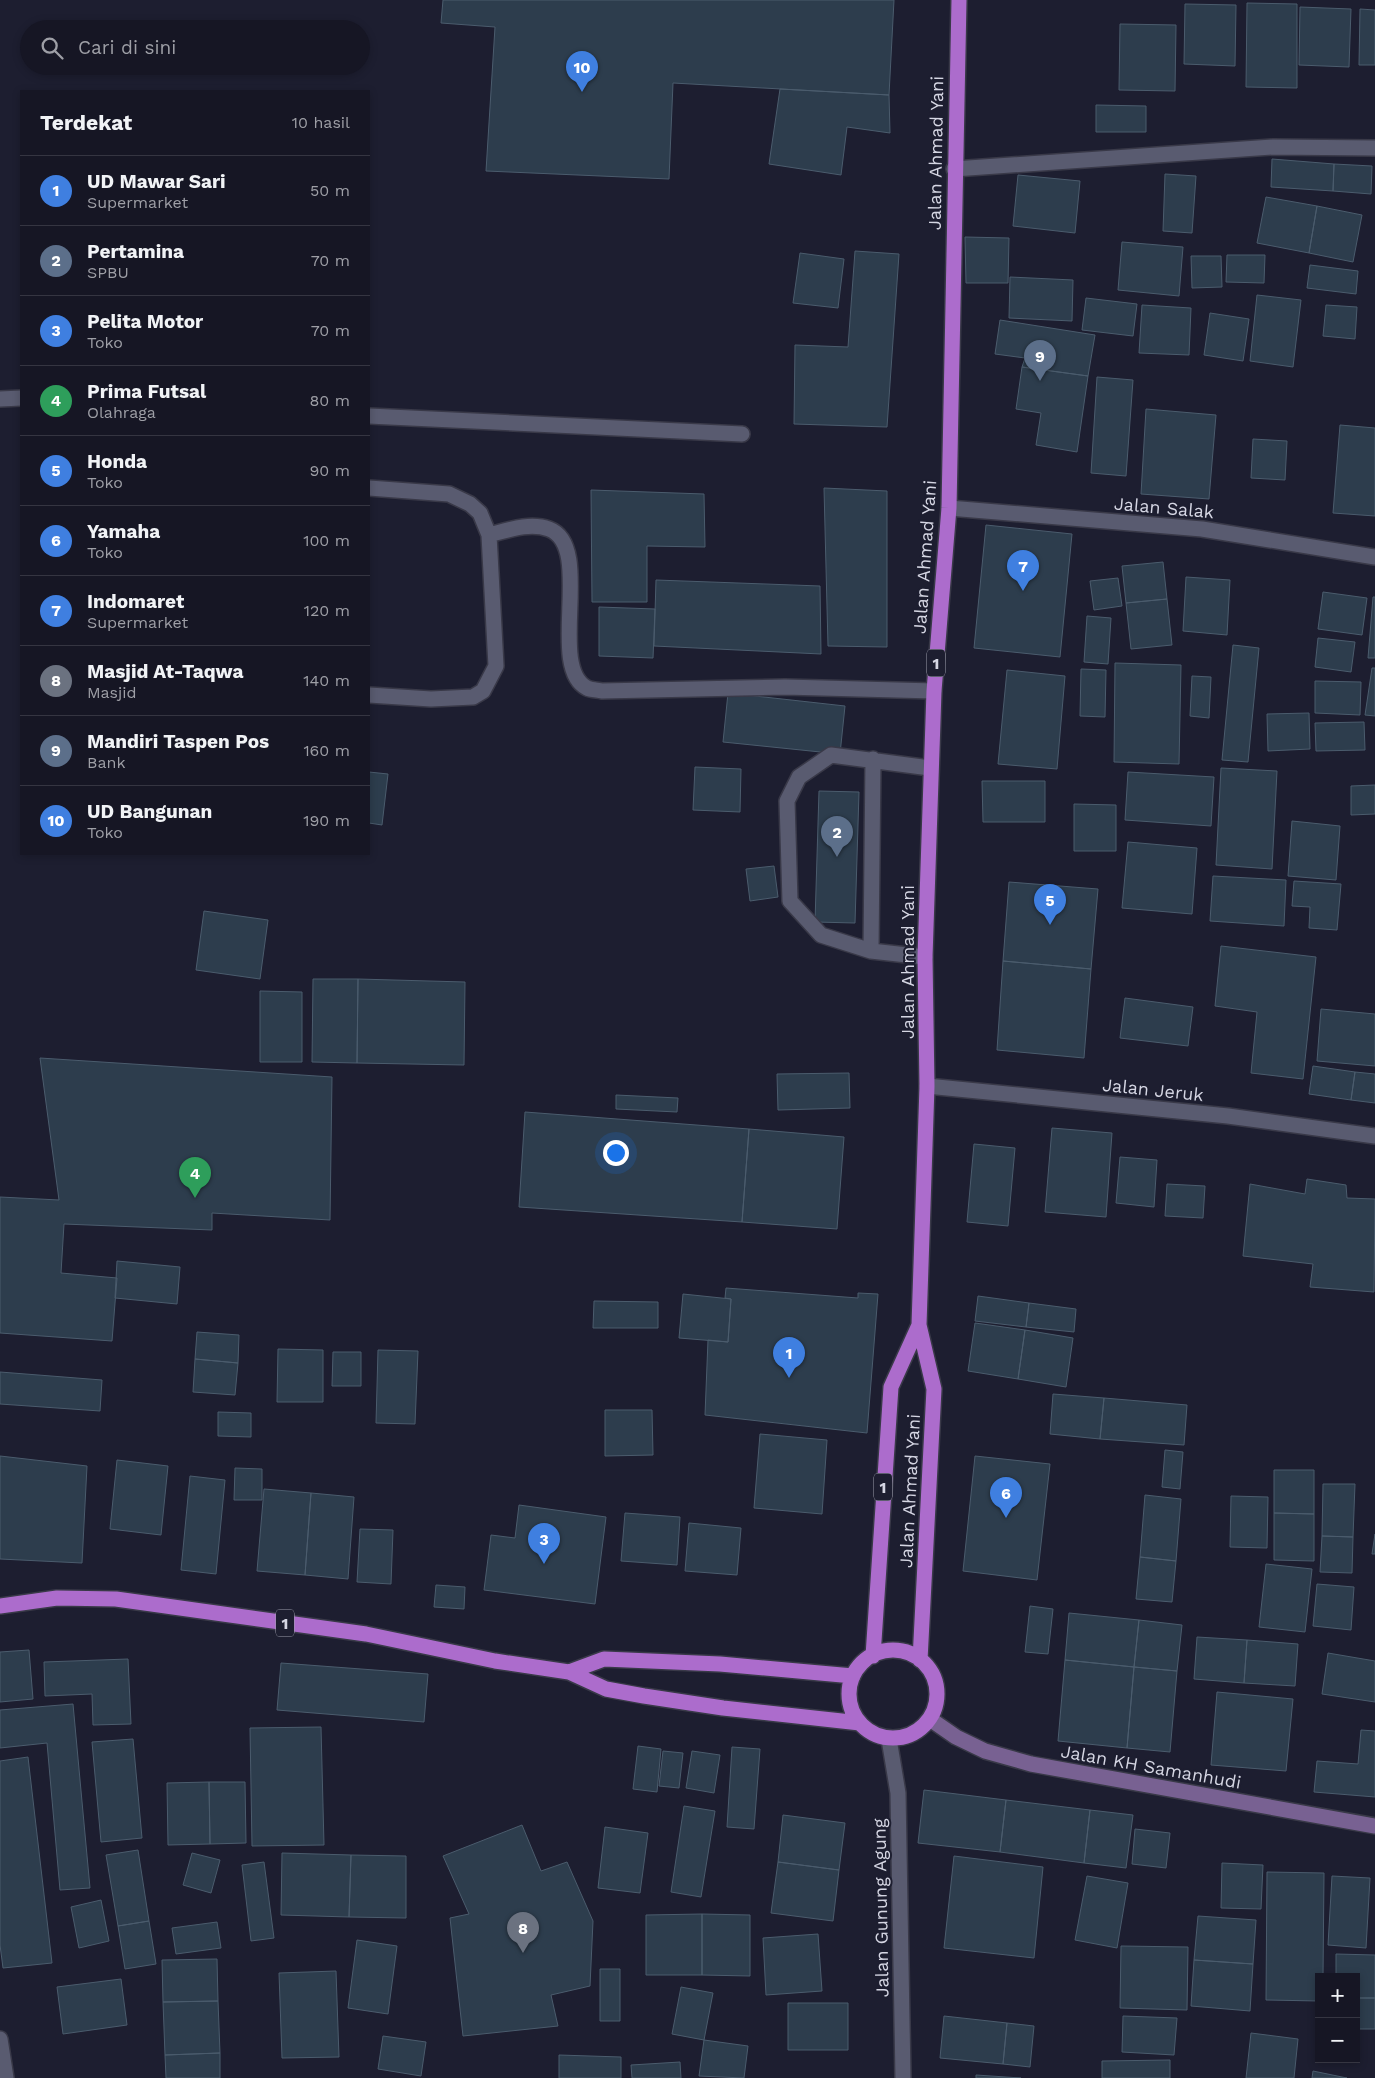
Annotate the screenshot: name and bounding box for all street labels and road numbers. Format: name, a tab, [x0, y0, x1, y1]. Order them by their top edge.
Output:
street label: Jalan Ahmad Yani	[924, 76, 947, 230]
street label: Jalan Ahmad Yani	[909, 479, 940, 635]
street label: Jalan Salak	[1113, 493, 1215, 522]
road number: 1	[927, 650, 945, 676]
street label: Jalan Ahmad Yani	[897, 885, 918, 1039]
street label: Jalan Jeruk	[1101, 1074, 1205, 1105]
street label: Jalan Ahmad Yani	[895, 1413, 924, 1569]
road number: 1	[874, 1474, 892, 1500]
road number: 1	[276, 1610, 294, 1636]
street label: Jalan KH Samanhudi	[1059, 1740, 1243, 1793]
street label: Jalan Gunung Agung	[868, 1818, 893, 1998]

